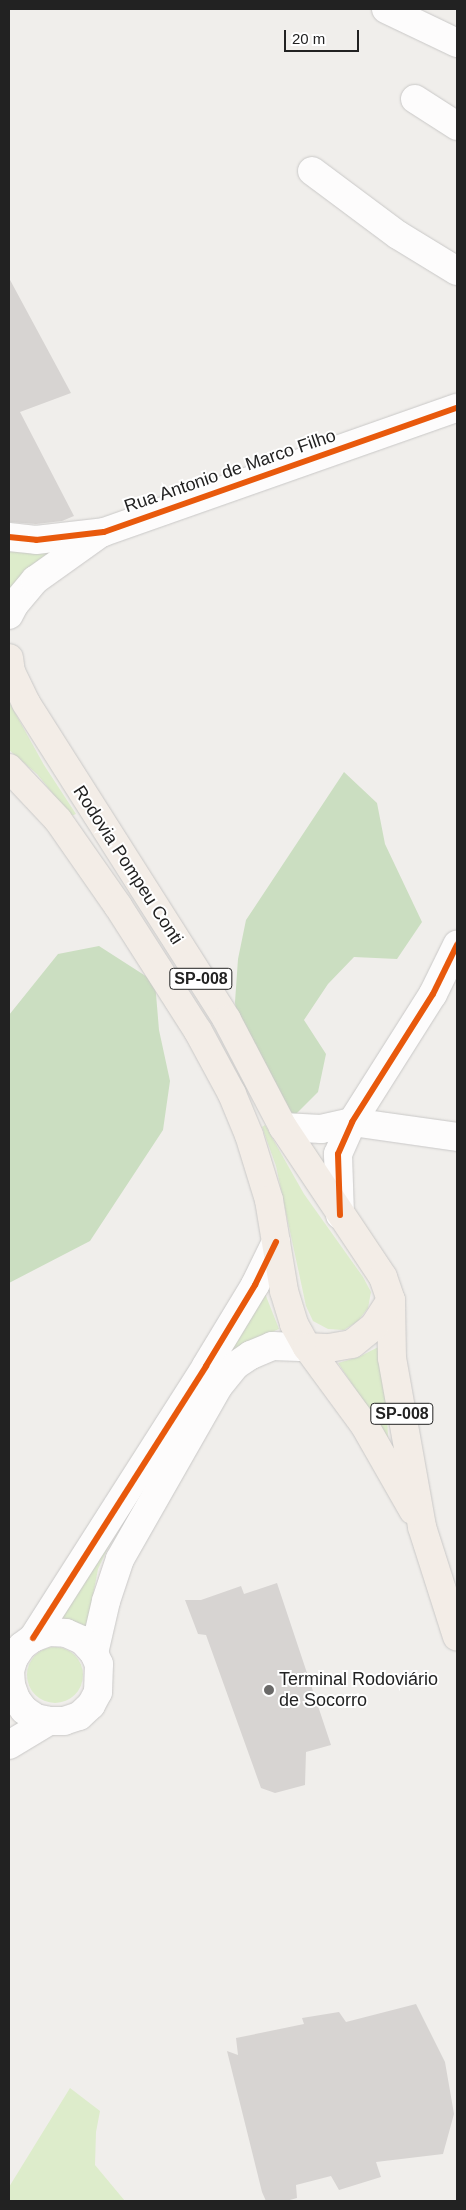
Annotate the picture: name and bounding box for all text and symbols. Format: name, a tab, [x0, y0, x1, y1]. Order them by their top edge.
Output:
scale bar	[286, 20, 361, 52]
text: 20 m	[292, 30, 325, 47]
street label: Rua Antonio de Marco Filho	[121, 424, 339, 518]
street label: Rodovia Pompeu Conti	[69, 781, 187, 949]
road number: SP-008	[168, 966, 234, 992]
road number: SP-008	[370, 1400, 434, 1428]
place label: Terminal Rodoviário de Socorro	[279, 1669, 438, 1712]
marker: Terminal Rodoviário de Socorro	[263, 1684, 275, 1696]

